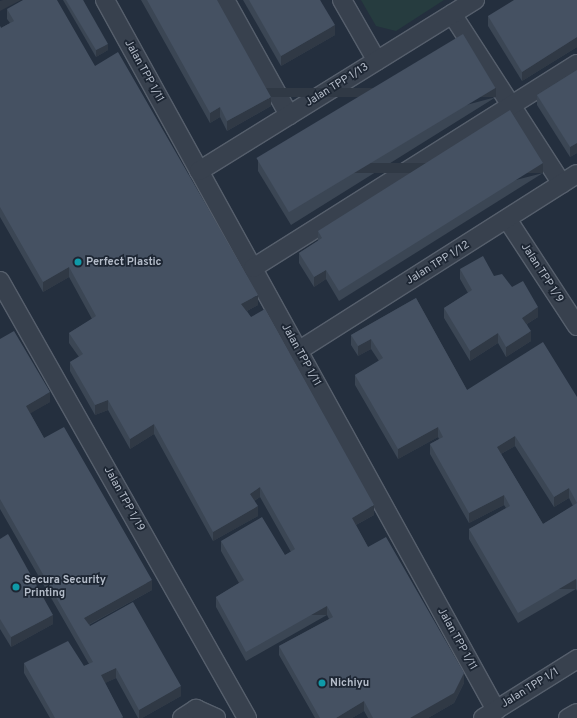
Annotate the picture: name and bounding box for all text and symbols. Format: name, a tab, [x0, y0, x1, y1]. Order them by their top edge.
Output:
street label: Jalan TPP 1/11	[121, 37, 167, 105]
street label: Jalan TPP 1/13	[303, 60, 371, 110]
street label: Jalan TPP 1/12	[404, 238, 472, 288]
street label: Jalan TPP 1/9	[518, 241, 566, 305]
place label: Perfect Plastic	[86, 255, 162, 269]
marker: Perfect Plastic	[73, 257, 83, 267]
street label: Jalan TPP 1/11	[278, 321, 324, 389]
street label: Jalan TPP 1/19	[101, 464, 147, 534]
place label: Secura Security Printing	[24, 574, 106, 600]
marker: Secura Security Printing	[11, 582, 21, 592]
street label: Jalan TPP 1/11	[434, 605, 480, 673]
street label: Jalan TPP 1/1	[499, 665, 561, 711]
place label: Nichiyu	[330, 676, 369, 690]
marker: Nichiyu	[317, 678, 327, 688]

